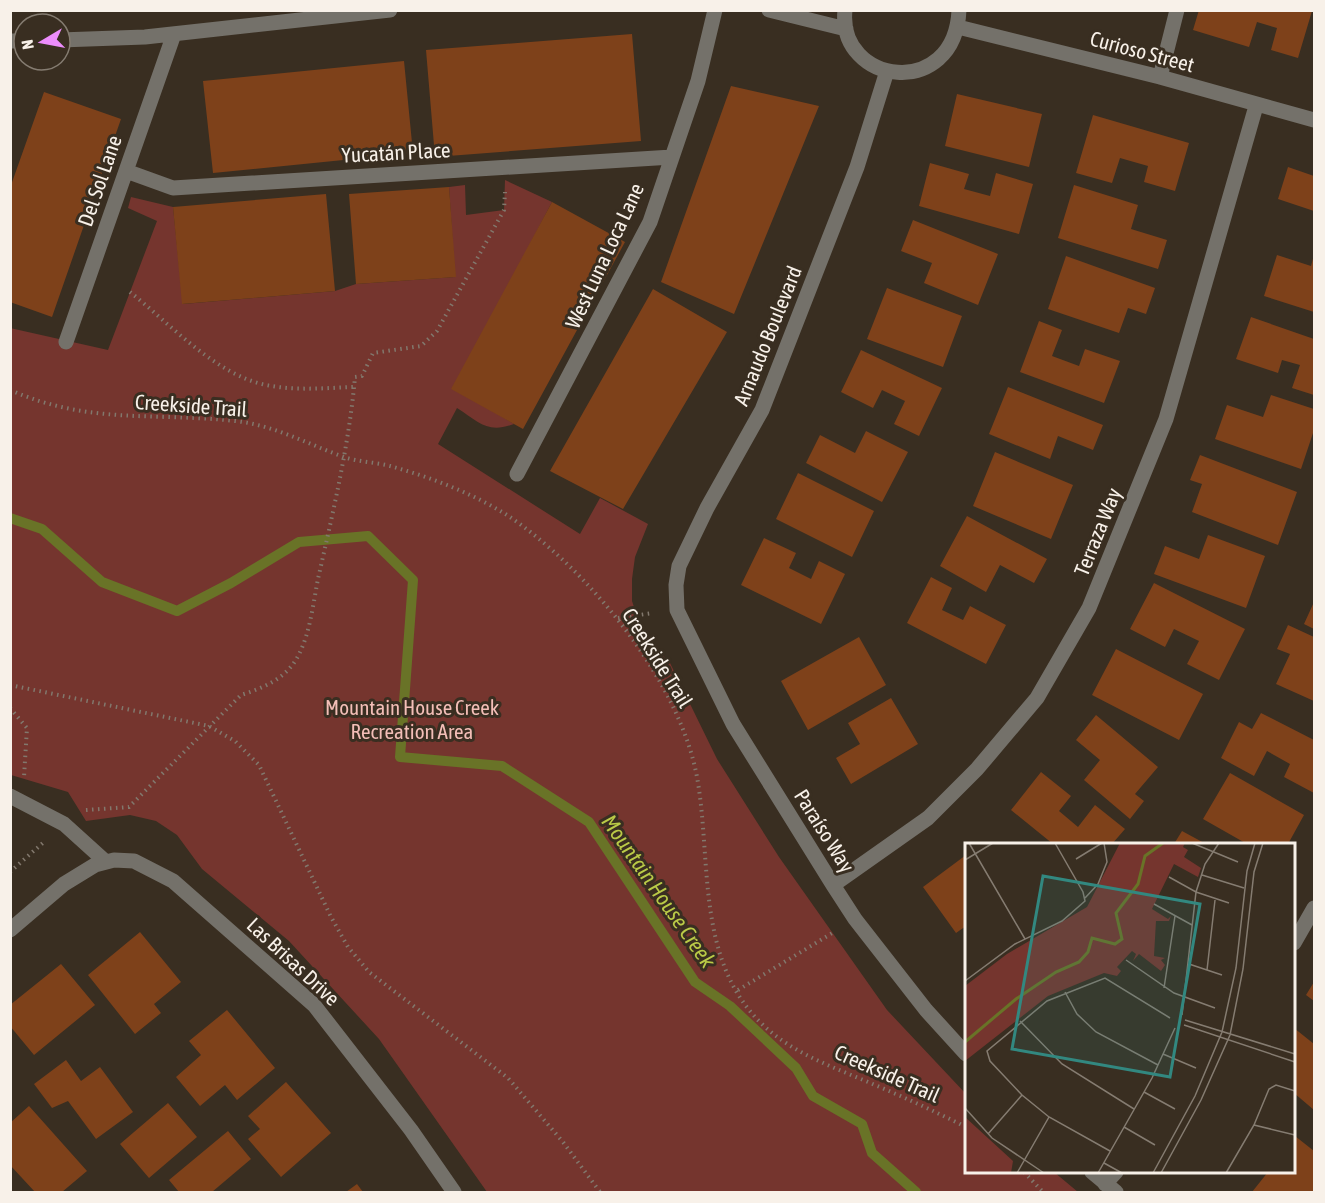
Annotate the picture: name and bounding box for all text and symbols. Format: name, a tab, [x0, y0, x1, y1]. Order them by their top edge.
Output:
north arrow	[12, 12, 72, 72]
street label: Curioso Street	[1088, 26, 1197, 76]
text: N	[18, 38, 37, 51]
street label: Del Sol Lane	[72, 132, 126, 229]
street label: Yucatán Place	[341, 137, 451, 167]
street label: West Luna Loca Lane	[560, 179, 648, 332]
street label: Arnaudo Boulevard	[728, 262, 806, 409]
street label: Creekside Trail	[134, 389, 248, 421]
street label: Terraza Way	[1069, 484, 1126, 579]
street label: Creekside Trail	[618, 603, 698, 712]
park label: Mountain House Creek Recreation Area	[325, 695, 499, 743]
street label: Paraíso Way	[790, 785, 860, 877]
water label: Mountain House Creek	[596, 809, 722, 973]
inset map	[965, 843, 1295, 1173]
street label: Las Brisas Drive	[243, 912, 345, 1010]
street label: Creekside Trail	[831, 1039, 944, 1107]

